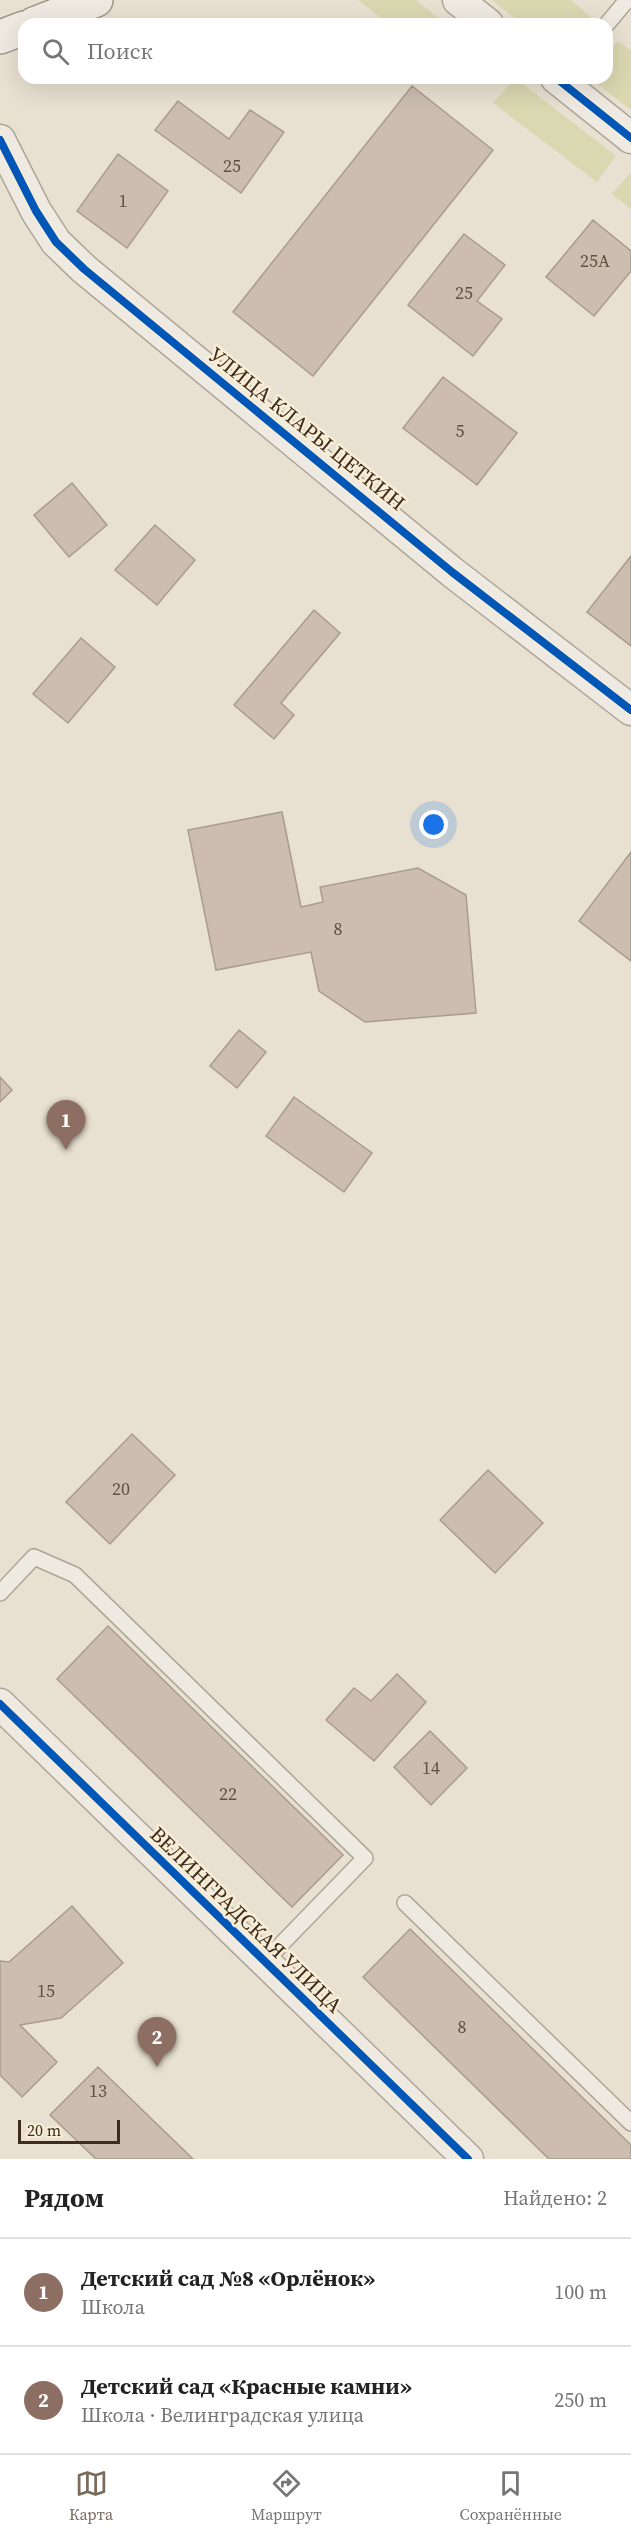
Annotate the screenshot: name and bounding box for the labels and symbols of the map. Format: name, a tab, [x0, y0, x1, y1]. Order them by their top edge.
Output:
house number: 25	[223, 153, 241, 178]
house number: 1	[119, 188, 128, 213]
house number: 25А	[580, 248, 610, 273]
house number: 25	[455, 280, 473, 305]
street label: УЛИЦА КЛАРЫ ЦЕТКИН	[203, 340, 412, 517]
house number: 5	[456, 418, 465, 443]
your location	[419, 810, 448, 839]
house number: 8	[334, 916, 343, 941]
pin: 1	[46, 1100, 86, 1150]
house number: 20	[112, 1476, 130, 1501]
house number: 14	[422, 1755, 440, 1780]
house number: 22	[219, 1781, 237, 1806]
street label: ВЕЛИНГРАДСКАЯ УЛИЦА	[144, 1820, 349, 2019]
house number: 15	[37, 1978, 55, 2003]
house number: 8	[458, 2014, 467, 2039]
pin: 2	[138, 2018, 176, 2067]
house number: 13	[89, 2078, 107, 2103]
scale bar	[18, 2117, 120, 2144]

